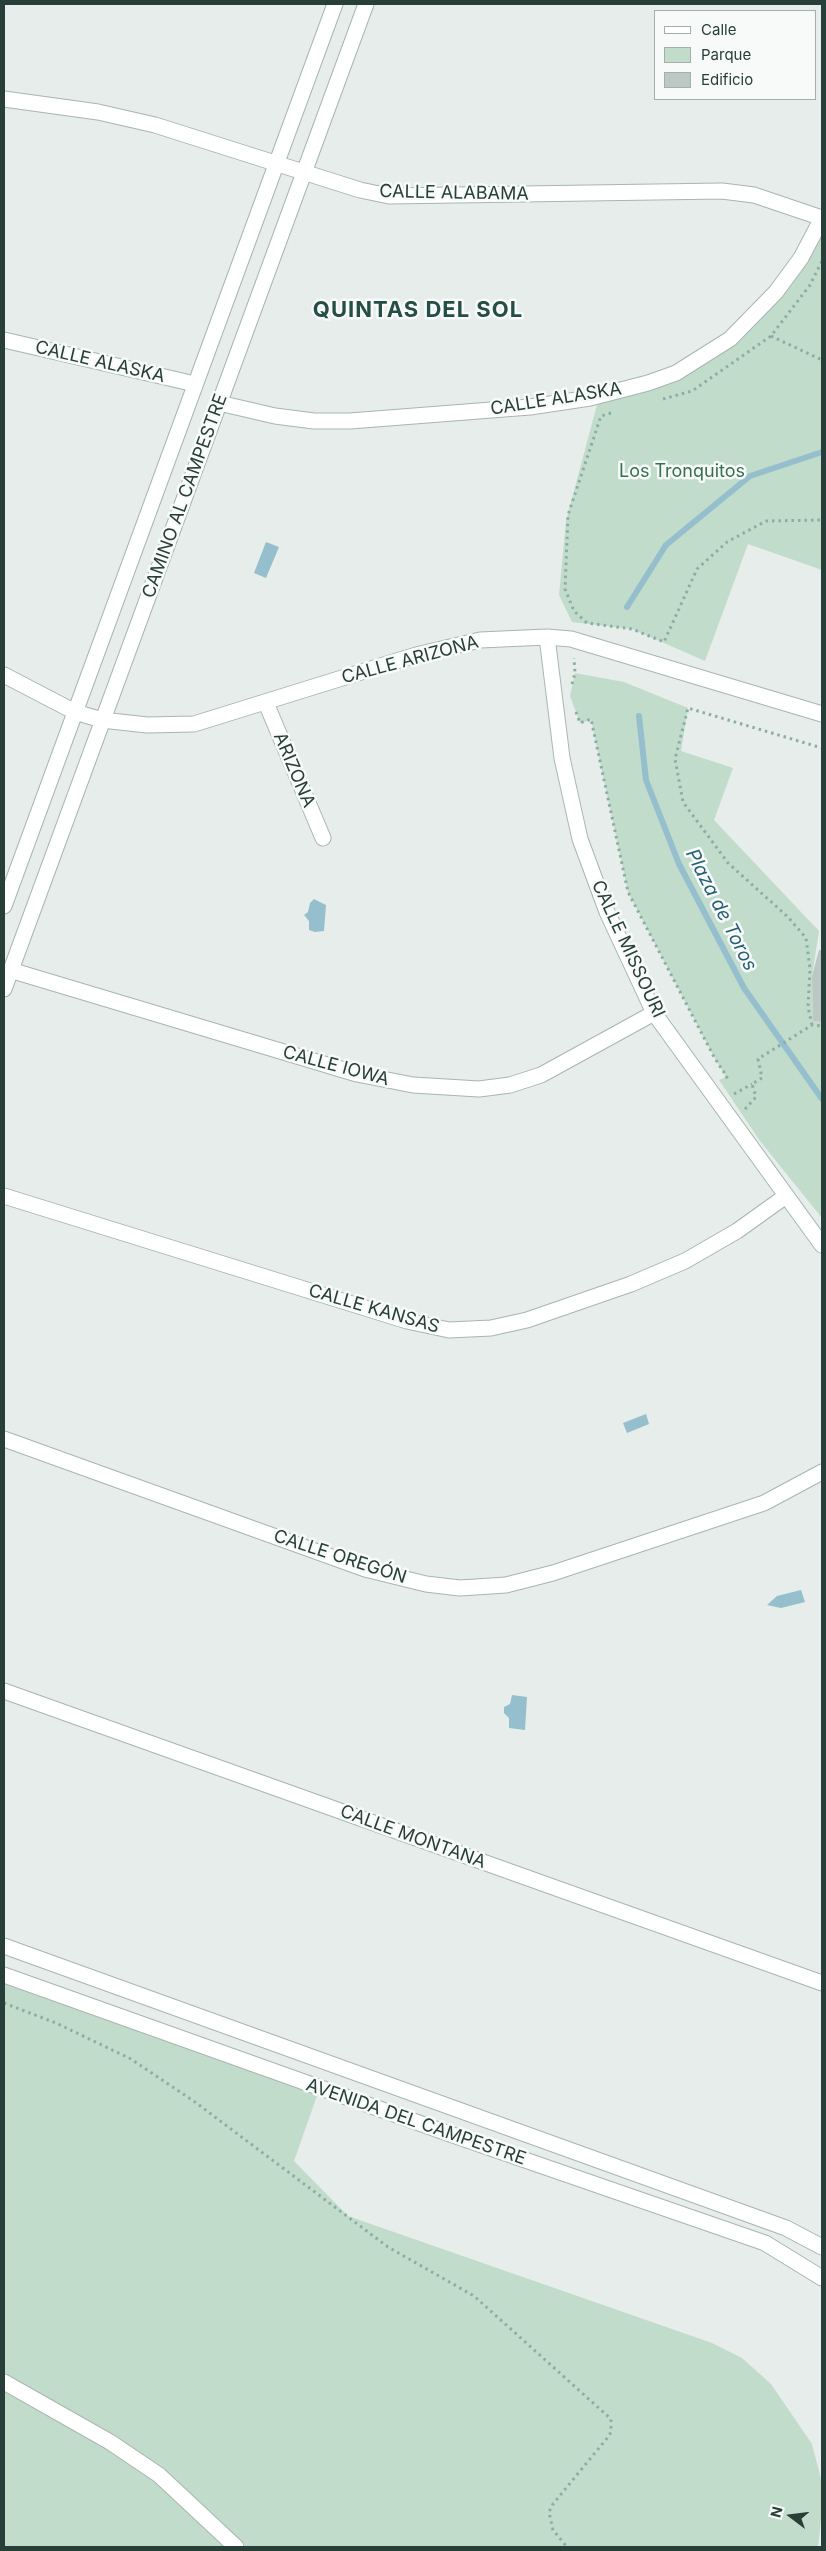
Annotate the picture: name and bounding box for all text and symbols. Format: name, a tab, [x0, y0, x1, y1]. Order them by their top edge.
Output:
legend	[654, 10, 816, 100]
text: Calle	[701, 20, 736, 39]
text: Parque	[701, 45, 751, 64]
text: Edificio	[701, 70, 753, 89]
street label: CALLE ALABAMA	[379, 181, 529, 205]
district label: QUINTAS DEL SOL	[311, 297, 525, 323]
street label: CALLE ALASKA	[33, 337, 167, 387]
street label: CALLE ALASKA	[489, 378, 623, 420]
street label: CAMINO AL CAMPESTRE	[138, 391, 232, 601]
park label: Los Tronquitos	[619, 461, 745, 483]
street label: CALLE ARIZONA	[339, 631, 481, 689]
street label: ARIZONA	[269, 729, 319, 811]
water label: Plaza de Toros	[680, 845, 762, 975]
street label: CALLE MISSOURI	[587, 877, 669, 1021]
street label: CALLE IOWA	[280, 1041, 392, 1091]
street label: CALLE KANSAS	[306, 1280, 442, 1338]
street label: CALLE OREGÓN	[271, 1525, 409, 1589]
street label: CALLE MONTANA	[337, 1801, 489, 1873]
street label: AVENIDA DEL CAMPESTRE	[303, 2074, 529, 2170]
north arrow	[766, 2491, 816, 2541]
text: N	[766, 2505, 786, 2519]

